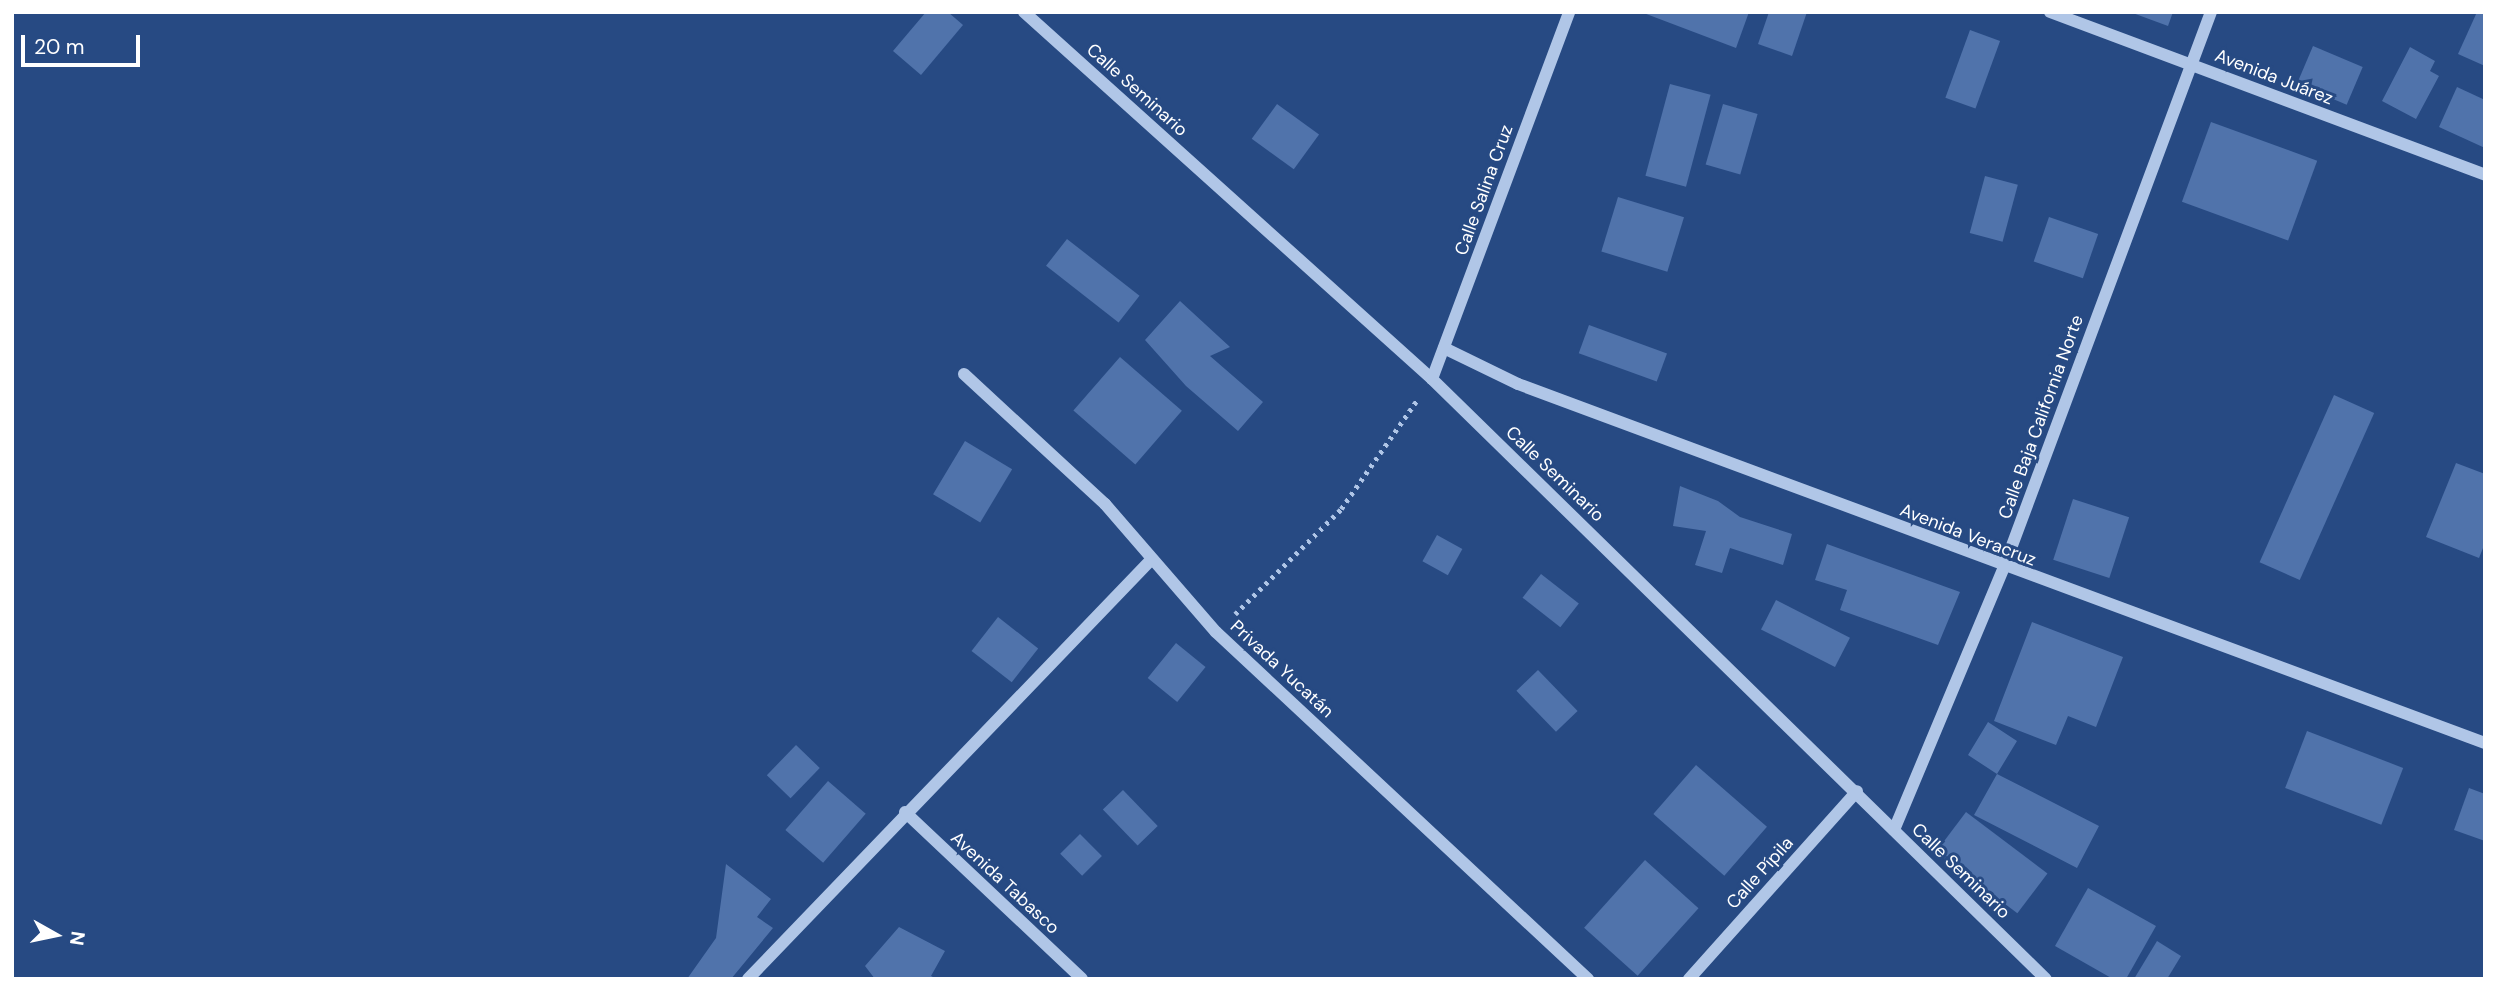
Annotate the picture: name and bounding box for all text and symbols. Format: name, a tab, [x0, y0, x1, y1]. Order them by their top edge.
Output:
scale bar	[24, 21, 144, 65]
text: 20 m	[34, 33, 85, 61]
street label: Calle Seminario	[1082, 39, 1192, 141]
street label: Avenida Juárez	[2212, 45, 2336, 109]
street label: Calle Salina Cruz	[1450, 122, 1518, 258]
street label: Calle Baja California Norte	[1994, 312, 2088, 522]
street label: Calle Seminario	[1501, 422, 1609, 526]
street label: Avenida Veracruz	[1897, 499, 2039, 571]
street label: Privada Yucatán	[1226, 616, 1338, 722]
street label: Calle Seminario	[1907, 819, 2015, 923]
street label: Avenida Tabasco	[946, 827, 1064, 939]
street label: Calle Pípila	[1722, 832, 1798, 914]
north arrow	[21, 900, 91, 970]
text: N	[64, 930, 91, 947]

